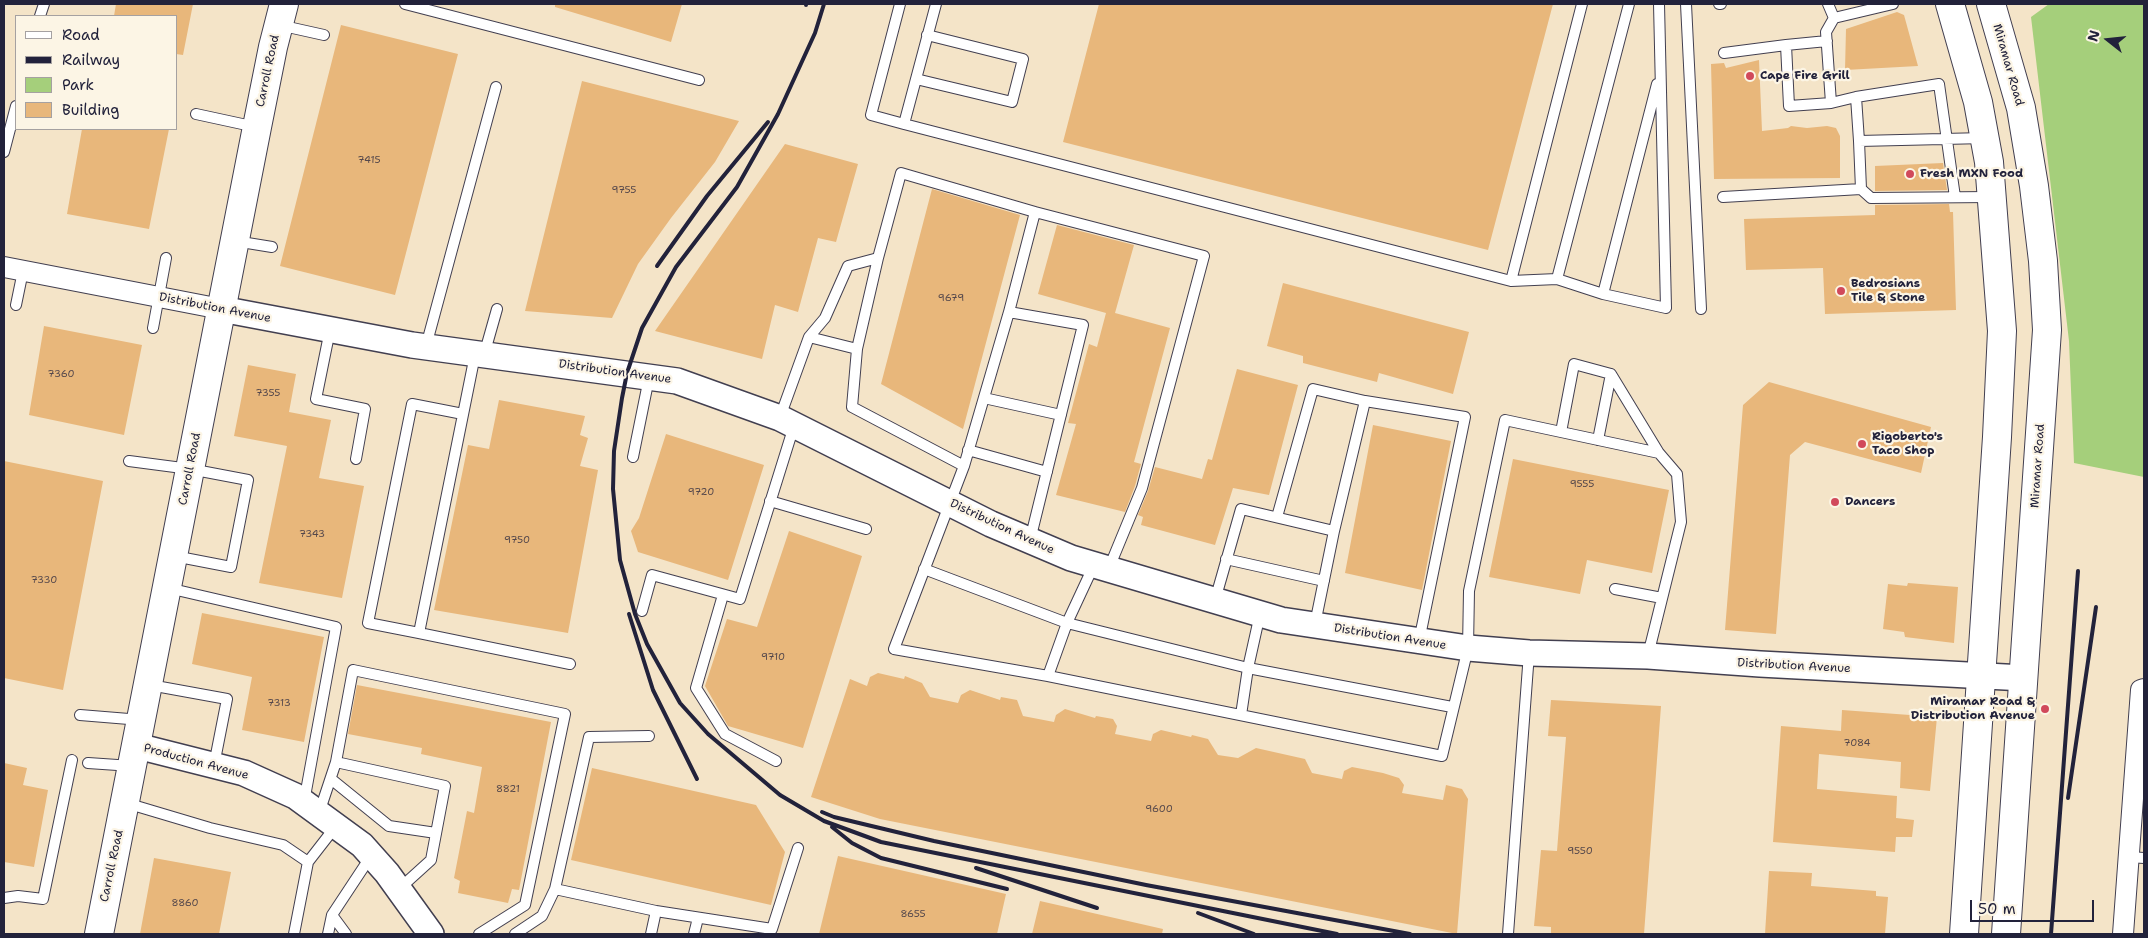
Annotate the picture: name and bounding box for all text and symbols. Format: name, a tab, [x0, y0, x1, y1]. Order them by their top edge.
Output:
legend	[15, 15, 178, 130]
north arrow	[2083, 15, 2133, 65]
street label: Miramar Road	[1989, 22, 2027, 108]
text: Road	[62, 25, 100, 45]
text: N	[2083, 28, 2104, 44]
street label: Carroll Road	[253, 34, 283, 108]
text: Railway	[62, 50, 120, 70]
place label: Cape Fire Grill	[1760, 69, 1850, 83]
marker: Cape Fire Grill	[1744, 70, 1756, 82]
text: Park	[62, 75, 94, 95]
text: Building	[62, 100, 119, 120]
house number: 7415	[357, 154, 381, 166]
place label: Fresh MXN Food	[1920, 167, 2023, 181]
marker: Fresh MXN Food	[1904, 168, 1916, 180]
house number: 9755	[612, 184, 636, 196]
place label: Bedrosians Tile & Stone	[1851, 277, 1925, 305]
marker: Bedrosians Tile & Stone	[1835, 285, 1847, 297]
street label: Distribution Avenue	[158, 290, 272, 326]
house number: 9679	[938, 292, 964, 304]
street label: Distribution Avenue	[558, 357, 672, 387]
house number: 7360	[48, 368, 74, 380]
house number: 7355	[256, 387, 280, 399]
street label: Miramar Road	[2028, 423, 2048, 509]
place label: Rigoberto's Taco Shop	[1872, 430, 1943, 458]
street label: Carroll Road	[176, 432, 204, 506]
marker: Rigoberto's Taco Shop	[1856, 438, 1868, 450]
house number: 9555	[1570, 478, 1594, 490]
house number: 9720	[688, 486, 714, 498]
place label: Dancers	[1845, 495, 1895, 509]
street label: Distribution Avenue	[947, 496, 1057, 558]
marker: Dancers	[1829, 496, 1841, 508]
house number: 7343	[299, 528, 325, 540]
house number: 9750	[504, 534, 530, 546]
house number: 7330	[31, 574, 57, 586]
street label: Distribution Avenue	[1333, 621, 1447, 653]
house number: 9710	[761, 651, 785, 663]
street label: Distribution Avenue	[1737, 656, 1851, 676]
place label: Miramar Road & Distribution Avenue	[1911, 695, 2035, 723]
house number: 7313	[267, 697, 291, 709]
marker: Miramar Road & Distribution Avenue	[2039, 703, 2051, 715]
house number: 7084	[1843, 737, 1871, 749]
street label: Production Avenue	[142, 741, 250, 783]
house number: 8821	[496, 783, 520, 795]
house number: 9600	[1145, 803, 1173, 815]
street label: Carroll Road	[97, 829, 127, 903]
house number: 9550	[1567, 845, 1593, 857]
scale bar	[1973, 890, 2097, 922]
house number: 8860	[171, 897, 199, 909]
text: 50 m	[1978, 899, 2016, 919]
house number: 8655	[900, 908, 926, 920]

